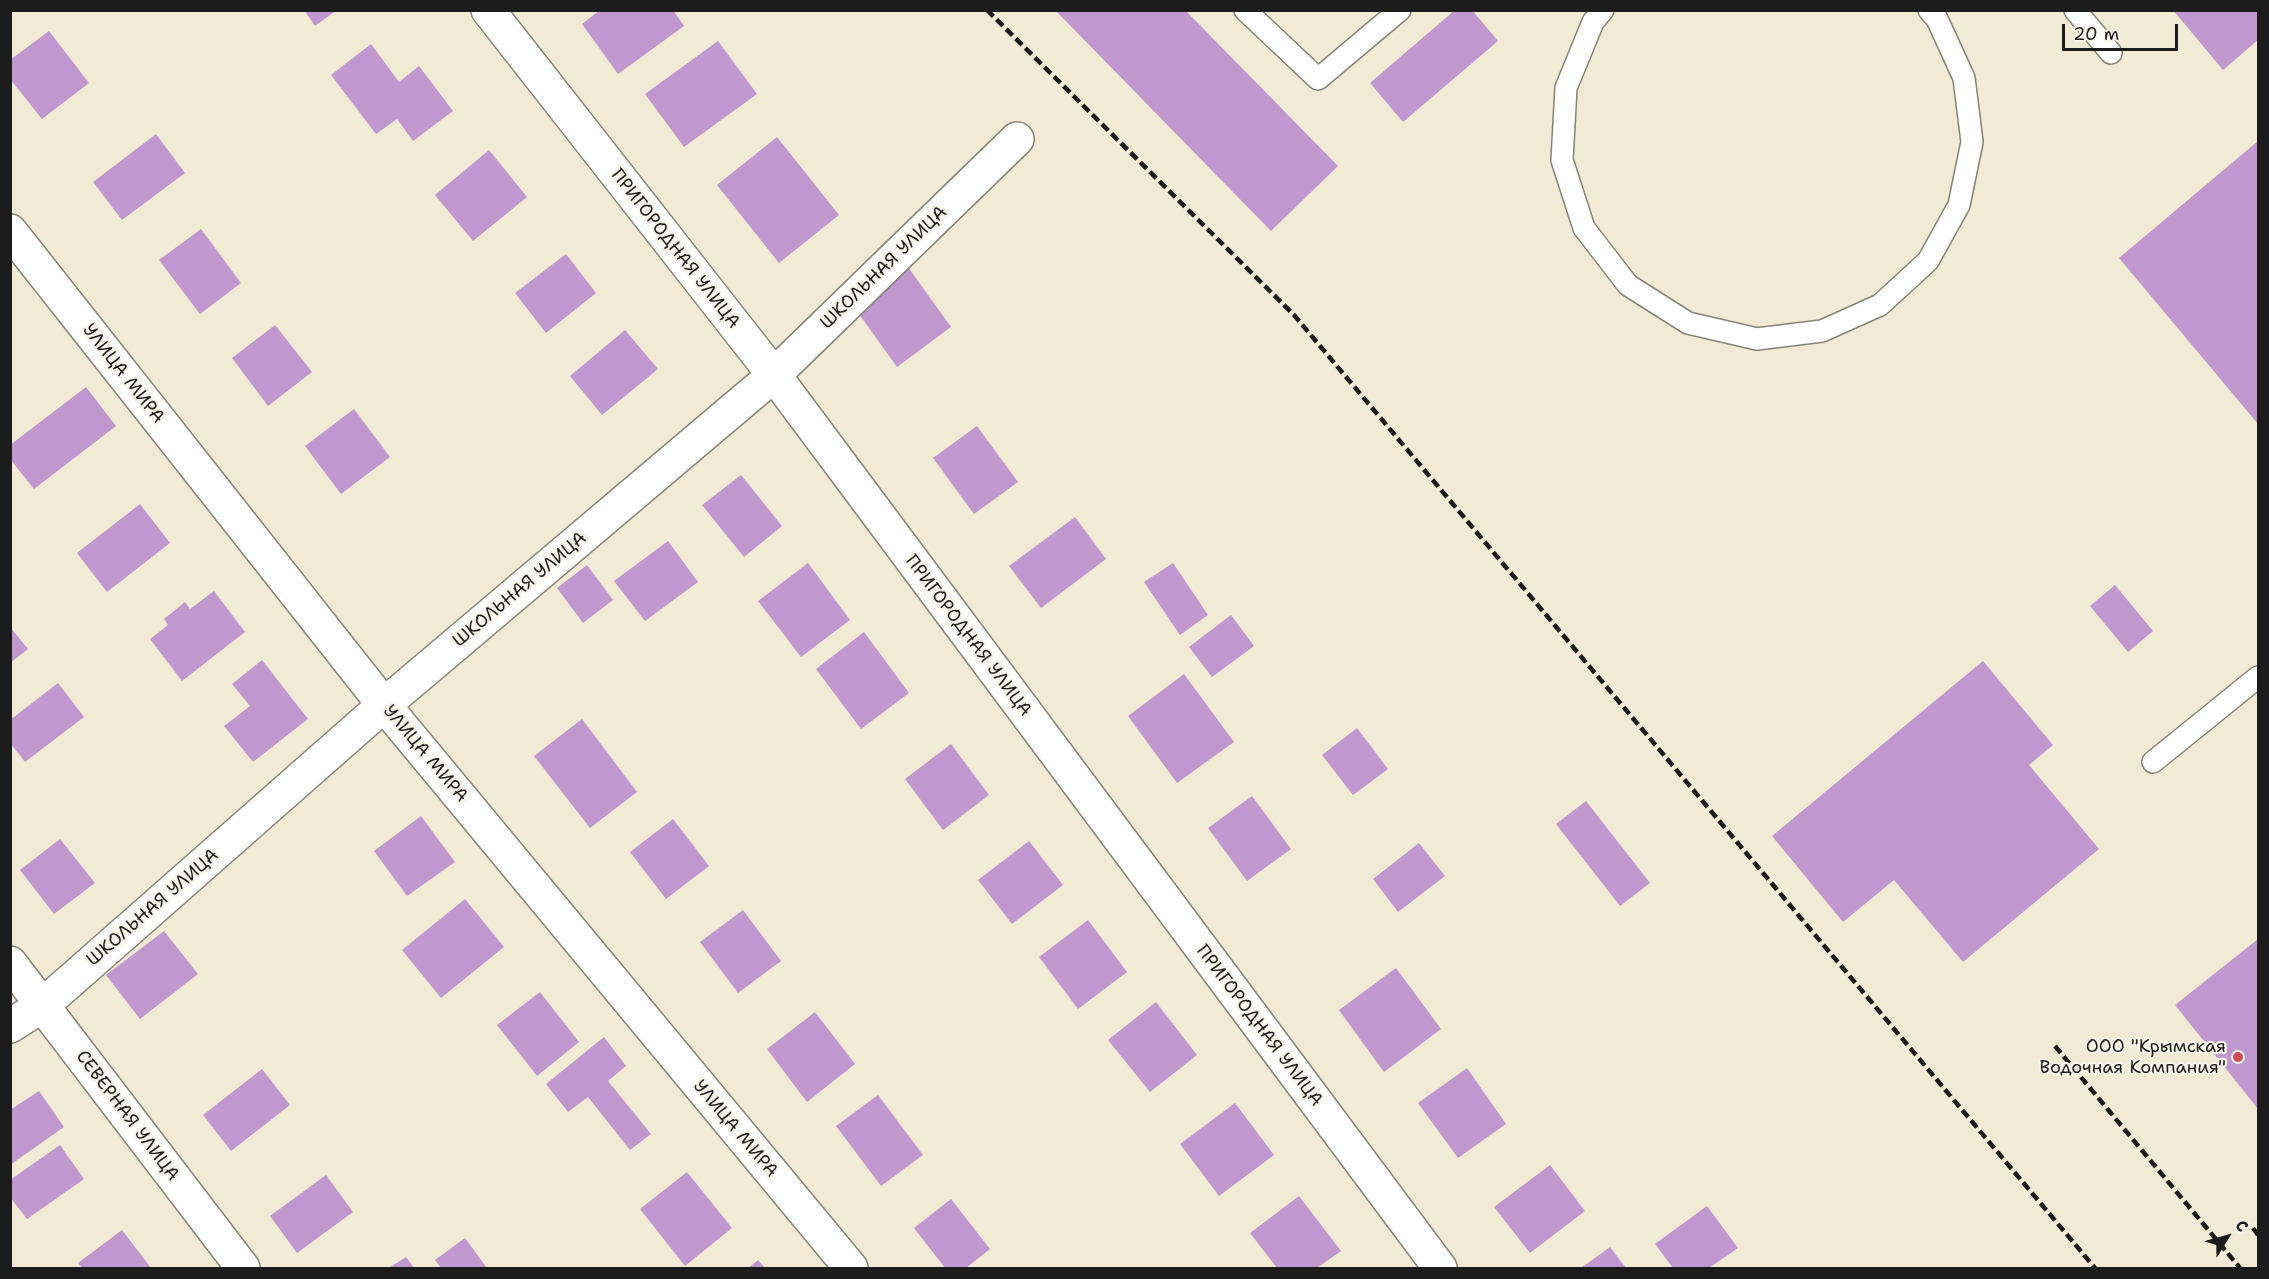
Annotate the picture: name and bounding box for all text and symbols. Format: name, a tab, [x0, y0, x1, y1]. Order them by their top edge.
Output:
scale bar	[2065, 12, 2180, 50]
text: 20 m	[2073, 22, 2119, 46]
street label: ПРИГОРОДНАЯ УЛИЦА	[606, 165, 744, 333]
street label: ШКОЛЬНАЯ УЛИЦА	[816, 202, 952, 334]
street label: УЛИЦА МИРА	[77, 320, 169, 428]
street label: ШКОЛЬНАЯ УЛИЦА	[449, 528, 591, 652]
street label: ПРИГОРОДНАЯ УЛИЦА	[900, 551, 1036, 721]
street label: УЛИЦА МИРА	[378, 701, 472, 807]
street label: ШКОЛЬНАЯ УЛИЦА	[83, 845, 223, 971]
street label: ПРИГОРОДНАЯ УЛИЦА	[1191, 941, 1327, 1111]
place label: ООО "Крымская Водочная Компания"	[2039, 1036, 2226, 1078]
street label: СЕВЕРНАЯ УЛИЦА	[71, 1046, 183, 1186]
marker: ООО "Крымская Водочная Компания"	[2231, 1050, 2245, 1064]
street label: УЛИЦА МИРА	[688, 1076, 782, 1182]
north arrow	[2197, 1207, 2257, 1267]
text: С	[2230, 1216, 2253, 1236]

